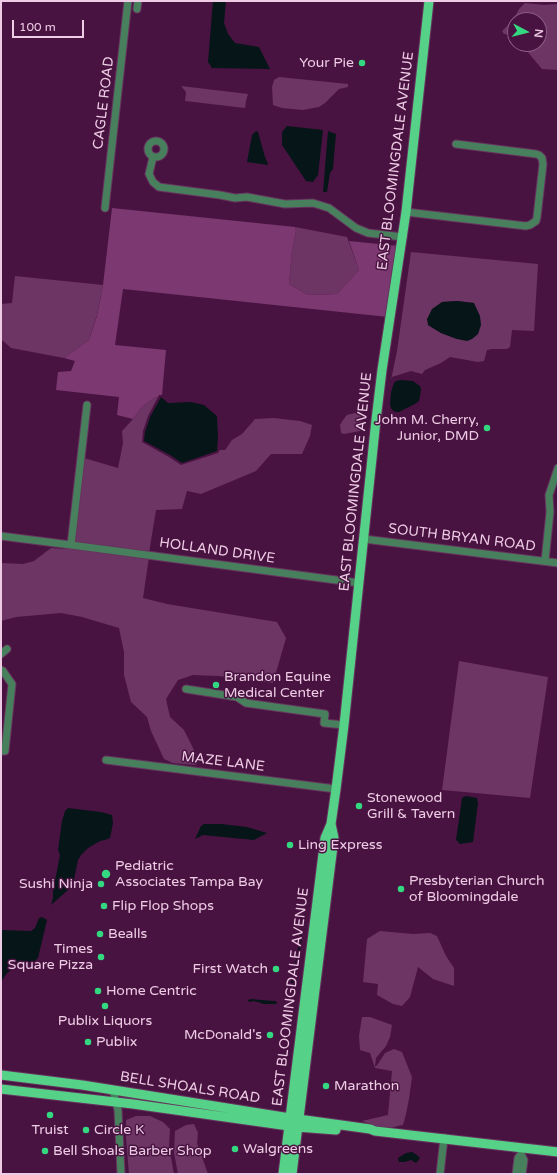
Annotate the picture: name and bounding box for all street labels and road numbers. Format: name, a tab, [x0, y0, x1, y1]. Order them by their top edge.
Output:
street label: EAST BLOOMINGDALE AVENUE	[374, 51, 418, 271]
street label: CAGLE ROAD	[90, 56, 118, 150]
street label: EAST BLOOMINGDALE AVENUE	[336, 372, 376, 592]
street label: SOUTH BRYAN ROAD	[387, 521, 537, 555]
street label: HOLLAND DRIVE	[158, 535, 276, 567]
street label: MAZE LANE	[180, 749, 266, 775]
street label: EAST BLOOMINGDALE AVENUE	[269, 887, 313, 1107]
street label: BELL SHOALS ROAD	[119, 1069, 261, 1107]

